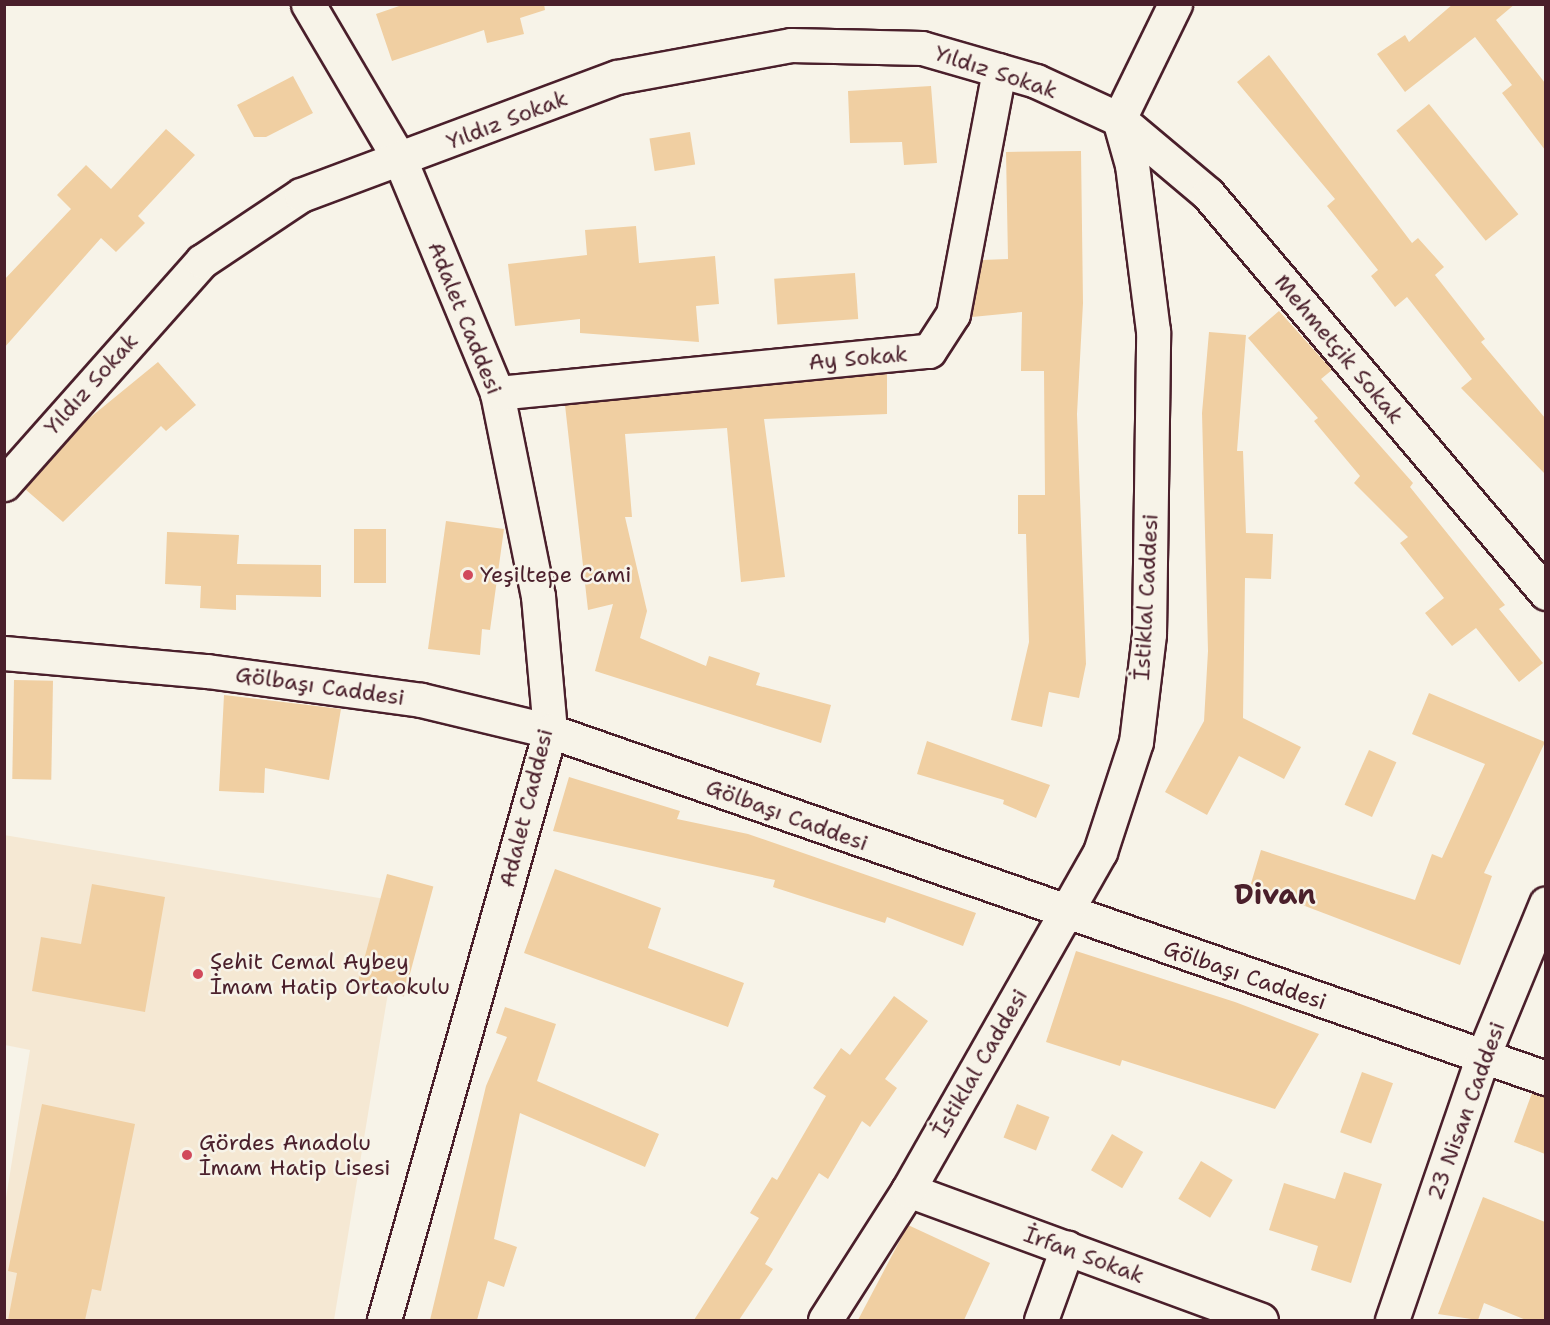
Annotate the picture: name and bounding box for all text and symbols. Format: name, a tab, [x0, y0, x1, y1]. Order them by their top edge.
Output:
street label: Yıldız Sokak	[931, 40, 1061, 104]
street label: Yıldız Sokak	[443, 85, 571, 155]
street label: Adalet Caddesi	[422, 238, 508, 398]
street label: Mehmetçik Sokak	[1269, 269, 1409, 429]
street label: Yıldız Sokak	[39, 328, 143, 440]
street label: Ay Sokak	[807, 341, 909, 375]
street label: İstiklal Caddesi	[1128, 513, 1164, 681]
place label: Yeşiltepe Cami	[480, 562, 632, 588]
marker: Yeşiltepe Cami	[461, 568, 475, 582]
street label: Gölbaşı Caddesi	[234, 661, 406, 711]
street label: Adalet Caddesi	[494, 726, 558, 890]
street label: Gölbaşı Caddesi	[702, 773, 872, 857]
district label: Divan	[1234, 877, 1316, 911]
street label: Gölbaşı Caddesi	[1160, 935, 1330, 1015]
place label: Şehit Cemal Aybey İmam Hatip Ortaokulu	[210, 948, 450, 999]
marker: Şehit Cemal Aybey İmam Hatip Ortaokulu	[191, 967, 205, 981]
street label: İstiklal Caddesi	[927, 984, 1033, 1142]
street label: 23 Nisan Caddesi	[1421, 1018, 1511, 1204]
place label: Gördes Anadolu İmam Hatip Lisesi	[199, 1129, 391, 1180]
marker: Gördes Anadolu İmam Hatip Lisesi	[180, 1148, 194, 1162]
street label: İrfan Sokak	[1020, 1221, 1148, 1289]

